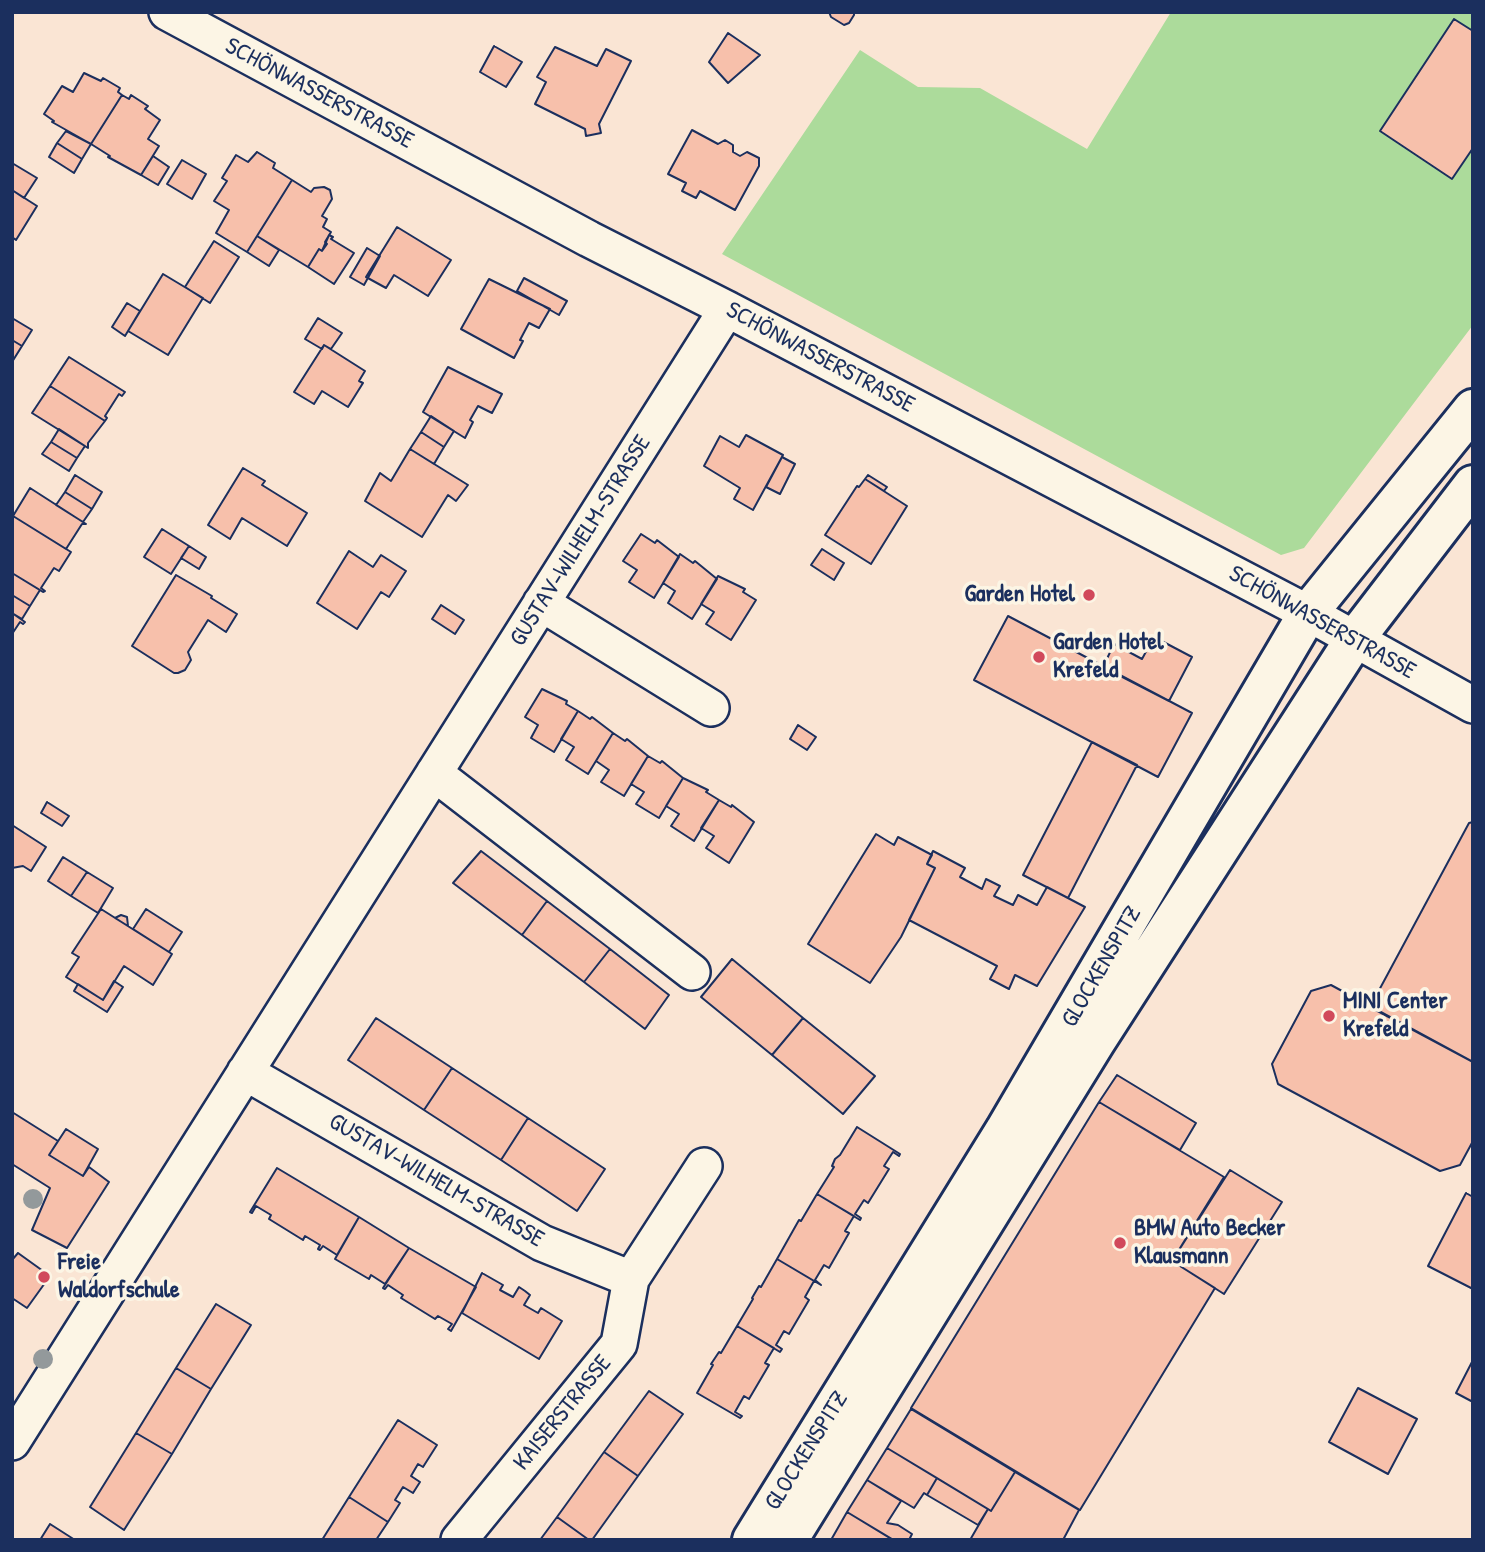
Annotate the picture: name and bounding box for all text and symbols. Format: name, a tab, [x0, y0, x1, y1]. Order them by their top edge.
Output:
street label: SCHÖNWASSERSTRASSE	[220, 32, 418, 156]
street label: SCHÖNWASSERSTRASSE	[721, 296, 919, 420]
street label: GUSTAV-WILHELM-STRASSE	[504, 430, 658, 652]
street label: SCHÖNWASSERSTRASSE	[1224, 560, 1420, 686]
place label: Garden Hotel	[964, 581, 1075, 609]
marker: Garden Hotel	[1081, 587, 1097, 603]
place label: Garden Hotel Krefeld	[1053, 629, 1164, 685]
marker: Garden Hotel Krefeld	[1031, 649, 1047, 665]
street label: GLOCKENSPITZ	[1056, 902, 1148, 1032]
place label: MINI Center Krefeld	[1343, 988, 1447, 1044]
marker: MINI Center Krefeld	[1321, 1008, 1337, 1024]
street label: GUSTAV-WILHELM-STRASSE	[323, 1108, 549, 1254]
place label: BMW Auto Becker Klausmann	[1134, 1215, 1285, 1271]
marker: BMW Auto Becker Klausmann	[1112, 1235, 1128, 1251]
place label: Freie Waldorfschule	[58, 1249, 180, 1305]
marker: Freie Waldorfschule	[36, 1269, 52, 1285]
street label: KAISERSTRASSE	[508, 1350, 618, 1476]
street label: GLOCKENSPITZ	[759, 1386, 855, 1516]

